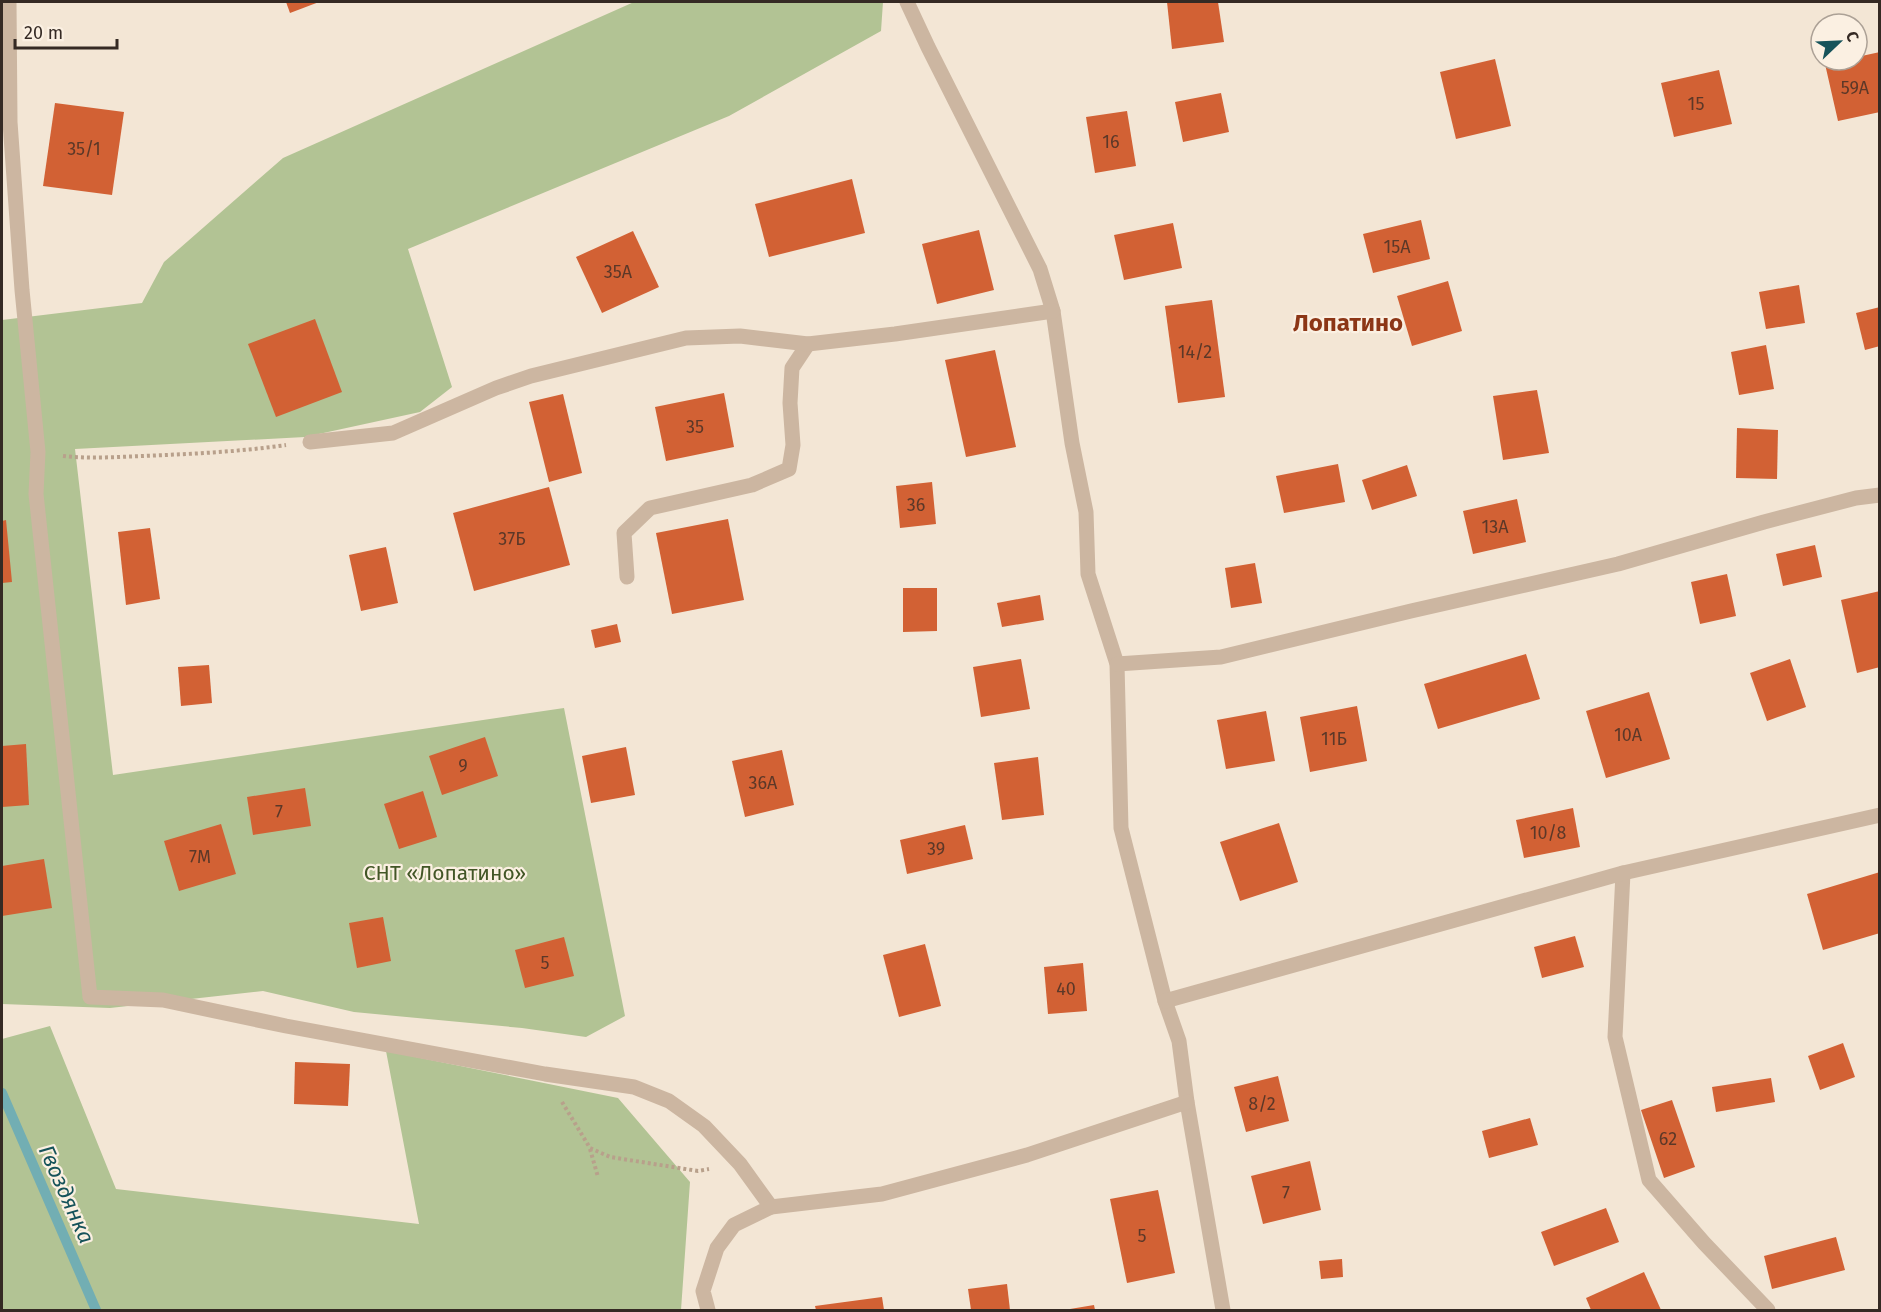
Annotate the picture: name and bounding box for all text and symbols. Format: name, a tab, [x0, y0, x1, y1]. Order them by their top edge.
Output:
scale bar	[15, 12, 117, 50]
north arrow	[1809, 12, 1869, 72]
text: 20 m	[24, 22, 63, 44]
text: С	[1842, 28, 1863, 45]
house number: 59А	[1841, 77, 1870, 99]
house number: 15	[1688, 93, 1704, 115]
house number: 16	[1102, 131, 1120, 153]
house number: 35/1	[67, 138, 101, 160]
house number: 15А	[1383, 236, 1411, 258]
house number: 35А	[604, 261, 633, 283]
district label: Лопатино	[1293, 309, 1403, 337]
house number: 14/2	[1178, 341, 1212, 363]
house number: 35	[686, 416, 704, 438]
house number: 36	[907, 494, 925, 516]
house number: 13А	[1481, 516, 1509, 538]
house number: 37Б	[498, 528, 526, 550]
house number: 10А	[1614, 724, 1643, 746]
house number: 11Б	[1321, 728, 1347, 750]
house number: 9	[458, 755, 468, 777]
house number: 36А	[749, 772, 778, 794]
house number: 7	[275, 801, 283, 823]
house number: 10/8	[1530, 822, 1566, 844]
house number: 39	[927, 838, 945, 860]
house number: 7М	[189, 846, 211, 868]
park label: СНТ «Лопатино»	[364, 860, 526, 886]
house number: 5	[540, 952, 550, 974]
house number: 40	[1056, 978, 1076, 1000]
house number: 8/2	[1248, 1093, 1276, 1115]
house number: 62	[1659, 1128, 1677, 1150]
water label: Гвоздянка	[33, 1141, 100, 1248]
house number: 7	[1282, 1182, 1290, 1204]
house number: 5	[1137, 1225, 1147, 1247]

